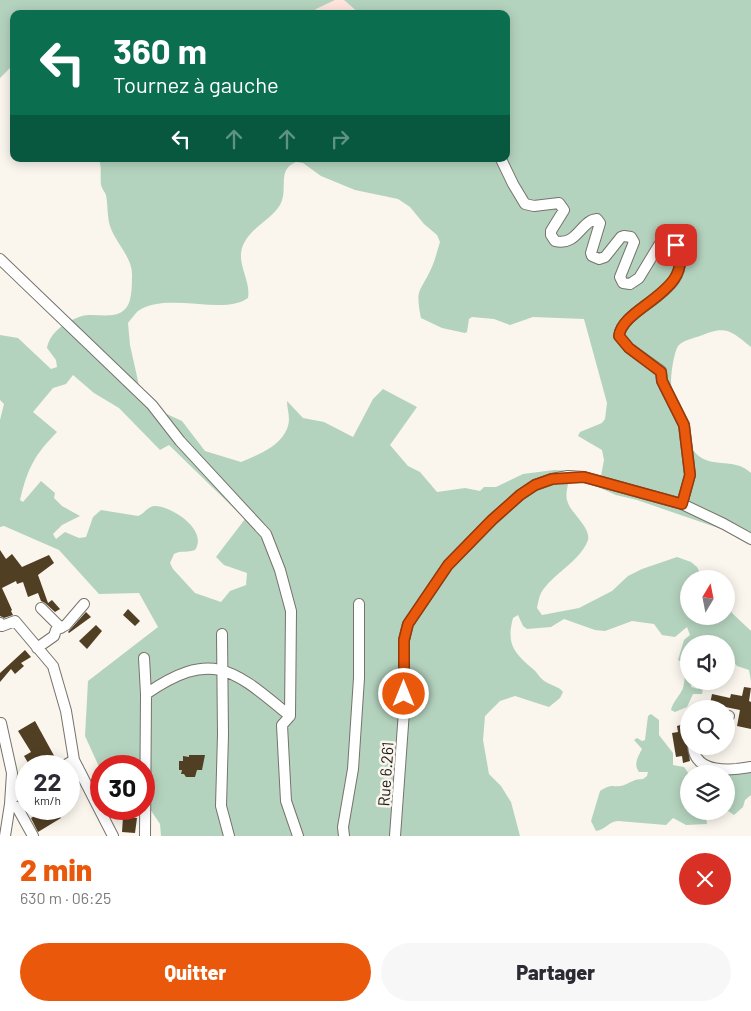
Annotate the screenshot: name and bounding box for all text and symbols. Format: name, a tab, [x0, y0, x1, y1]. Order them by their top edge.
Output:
text: 360 m	[113, 29, 207, 71]
icon: left	[30, 30, 95, 95]
text: Tournez à gauche	[113, 71, 279, 97]
icon: left	[167, 125, 195, 153]
icon: ahead	[220, 125, 248, 153]
icon: ahead	[273, 125, 301, 153]
icon: right	[326, 125, 354, 153]
pin	[655, 224, 697, 266]
icon: arrive	[662, 231, 690, 259]
north arrow	[680, 570, 735, 625]
map controls	[680, 570, 735, 820]
button: sound	[680, 635, 735, 690]
position arrow	[377, 667, 429, 719]
button: search	[680, 700, 735, 755]
street label: Rue 6.261	[373, 741, 397, 807]
speed limit sign: 30	[90, 755, 155, 820]
button: layers	[680, 765, 735, 820]
text: 22	[33, 766, 62, 796]
text: km/h	[34, 793, 61, 807]
text: 2 min	[20, 851, 92, 887]
button: close	[679, 853, 731, 905]
text: 630 m · 06:25	[20, 888, 111, 907]
button: Quitter	[20, 943, 371, 1001]
button: Partager	[381, 943, 731, 1001]

